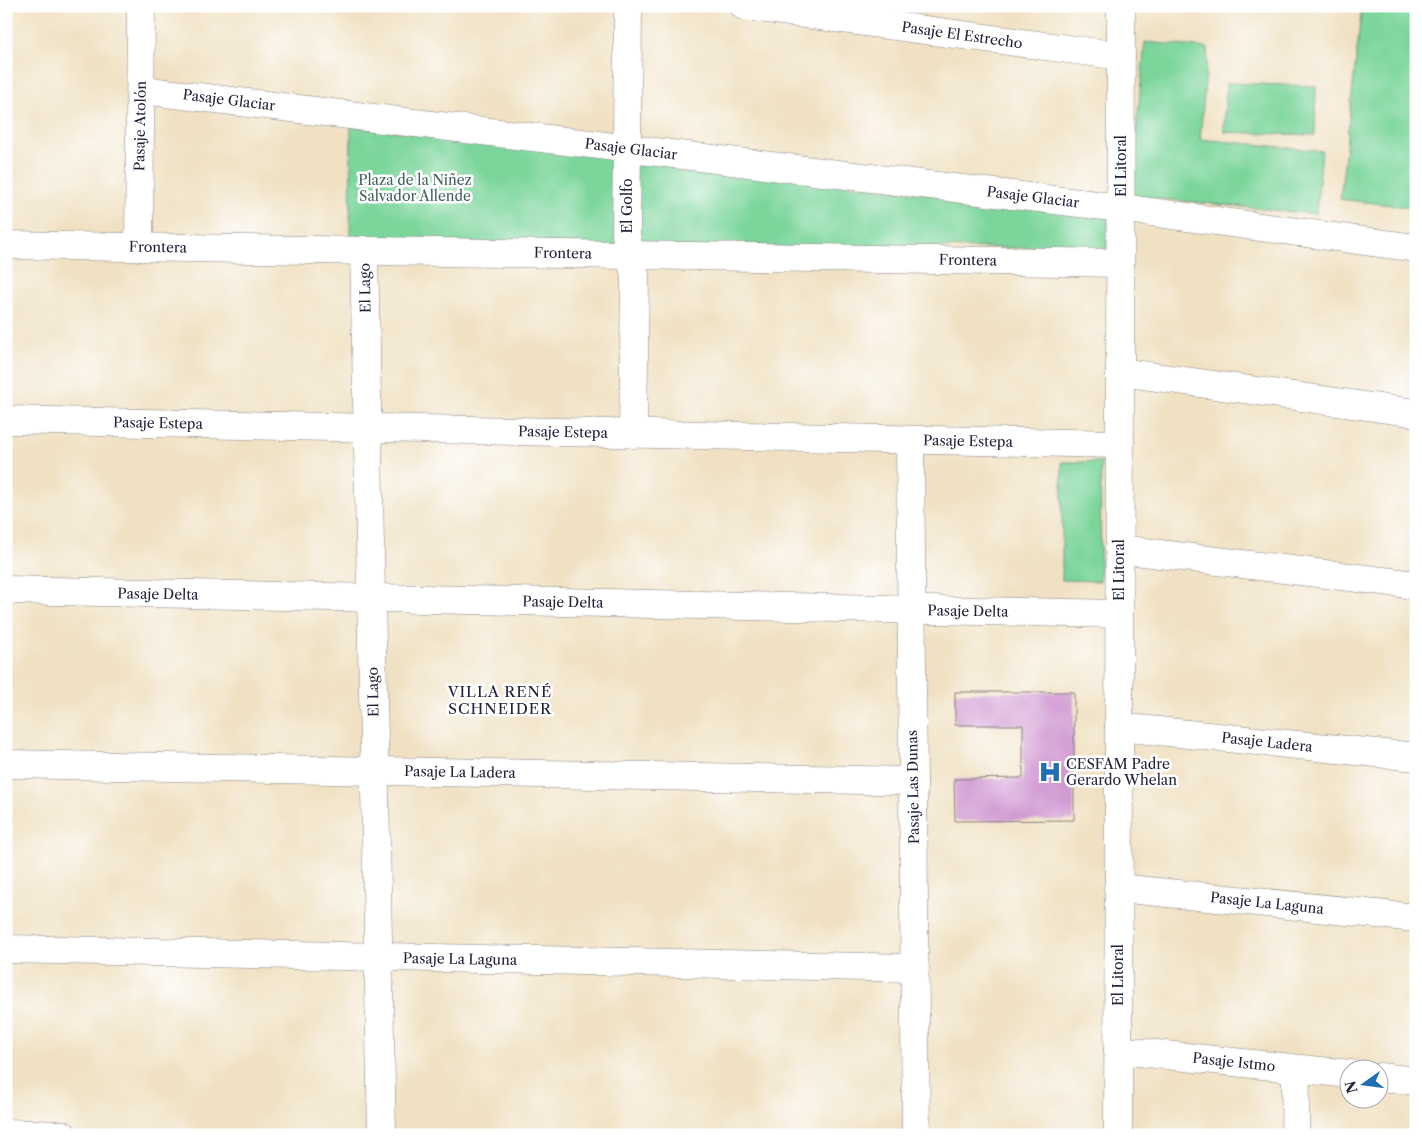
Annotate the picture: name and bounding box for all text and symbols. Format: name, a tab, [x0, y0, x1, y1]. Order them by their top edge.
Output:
street label: Pasaje El Estrecho	[900, 18, 1024, 52]
street label: Pasaje Atolón	[130, 81, 150, 171]
street label: Pasaje Glaciar	[182, 85, 276, 115]
street label: Pasaje Glaciar	[584, 134, 678, 164]
street label: El Litoral	[1112, 135, 1130, 197]
park label: Plaza de la Niñez Salvador Allende	[358, 171, 472, 205]
street label: El Golfo	[618, 179, 636, 233]
street label: Pasaje Glaciar	[986, 182, 1080, 212]
street label: Frontera	[129, 237, 188, 257]
street label: Frontera	[534, 243, 593, 263]
street label: Frontera	[939, 250, 998, 270]
street label: El Lago	[356, 263, 374, 313]
street label: Pasaje Estepa	[113, 413, 204, 433]
street label: Pasaje Estepa	[518, 422, 609, 442]
street label: Pasaje Estepa	[923, 431, 1014, 451]
street label: El Litoral	[1110, 539, 1128, 601]
street label: Pasaje Delta	[117, 584, 199, 604]
street label: Pasaje Delta	[522, 592, 604, 612]
street label: Pasaje Delta	[927, 601, 1009, 621]
street label: El Lago	[364, 667, 382, 717]
district label: VILLA RENÉ SCHNEIDER	[447, 682, 552, 718]
street label: Pasaje Ladera	[1221, 728, 1314, 756]
street label: Pasaje Las Dunas	[903, 730, 923, 844]
place label: CESFAM Padre Gerardo Whelan	[1066, 755, 1177, 789]
hospital icon: CESFAM Padre Gerardo Whelan	[1037, 759, 1063, 785]
street label: Pasaje La Ladera	[404, 762, 517, 782]
street label: Pasaje La Laguna	[1209, 888, 1325, 918]
street label: El Litoral	[1109, 944, 1127, 1006]
street label: Pasaje La Laguna	[403, 949, 518, 969]
street label: Pasaje Istmo	[1192, 1049, 1276, 1075]
north arrow	[1340, 1058, 1390, 1108]
text: N	[1341, 1079, 1362, 1095]

